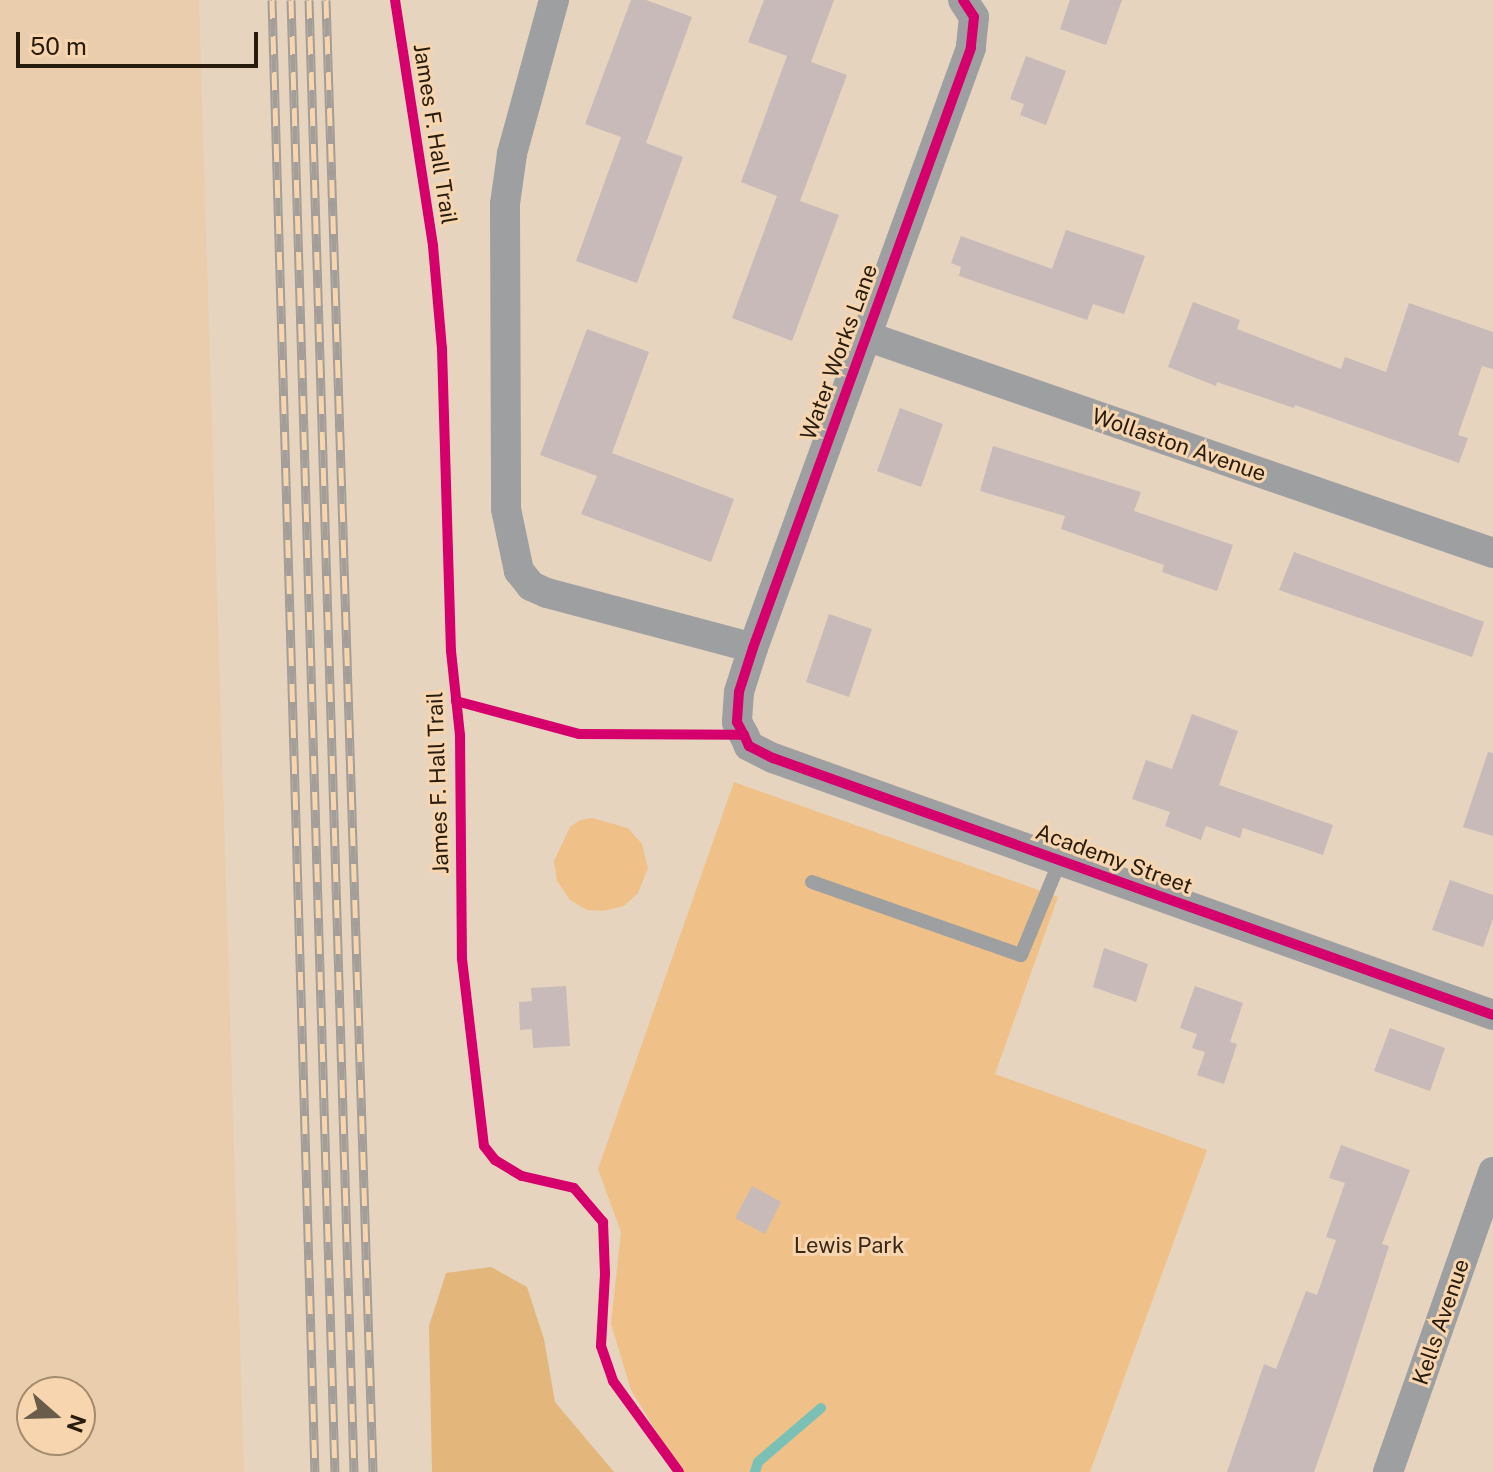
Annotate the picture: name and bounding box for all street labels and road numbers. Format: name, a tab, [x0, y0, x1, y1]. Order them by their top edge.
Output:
street label: James F. Hall Trail	[408, 42, 462, 226]
street label: Water Works Lane	[795, 260, 883, 444]
street label: Wollaston Avenue	[1088, 403, 1270, 487]
street label: James F. Hall Trail	[422, 691, 454, 875]
street label: Academy Street	[1032, 818, 1196, 900]
street label: Kells Avenue	[1407, 1256, 1475, 1388]

